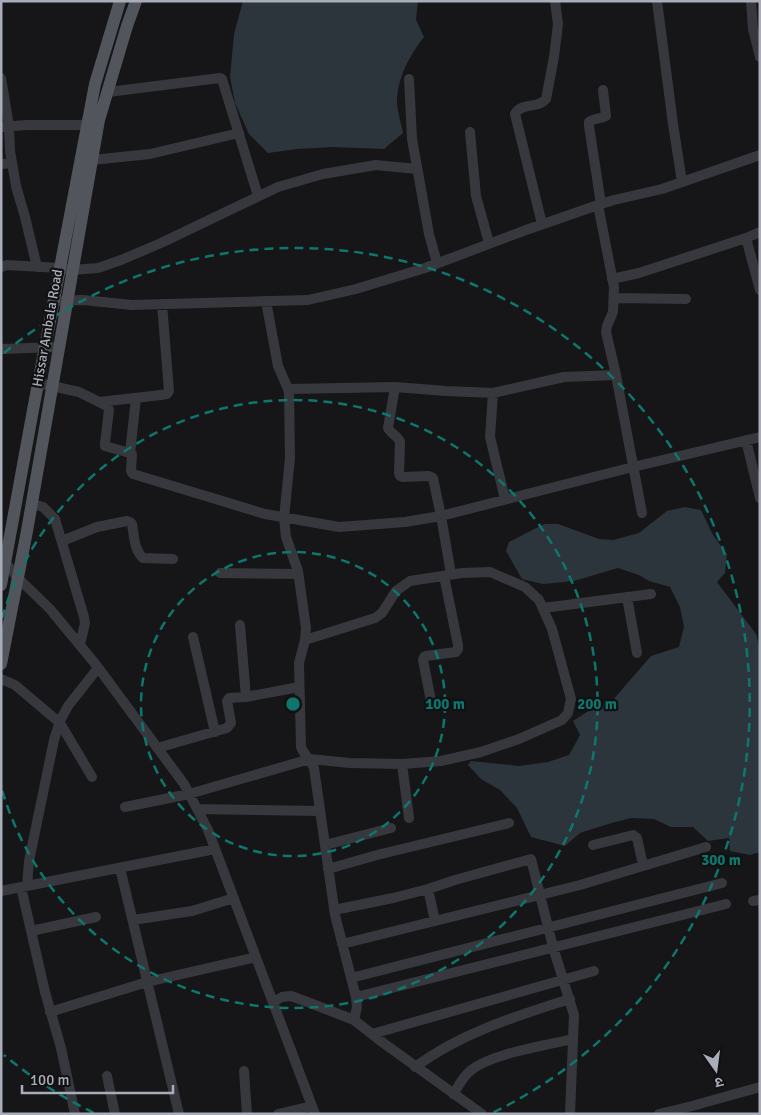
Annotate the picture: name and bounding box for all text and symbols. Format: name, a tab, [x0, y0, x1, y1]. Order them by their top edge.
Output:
street label: Hissar Ambala Road	[29, 268, 66, 388]
centre of rings	[284, 695, 302, 713]
text: 100 m	[425, 695, 465, 713]
text: 200 m	[577, 695, 617, 713]
text: 300 m	[701, 851, 741, 869]
north arrow	[691, 1045, 741, 1095]
scale bar	[22, 1062, 174, 1094]
text: 100 m	[30, 1071, 70, 1089]
text: उ	[712, 1073, 725, 1092]

